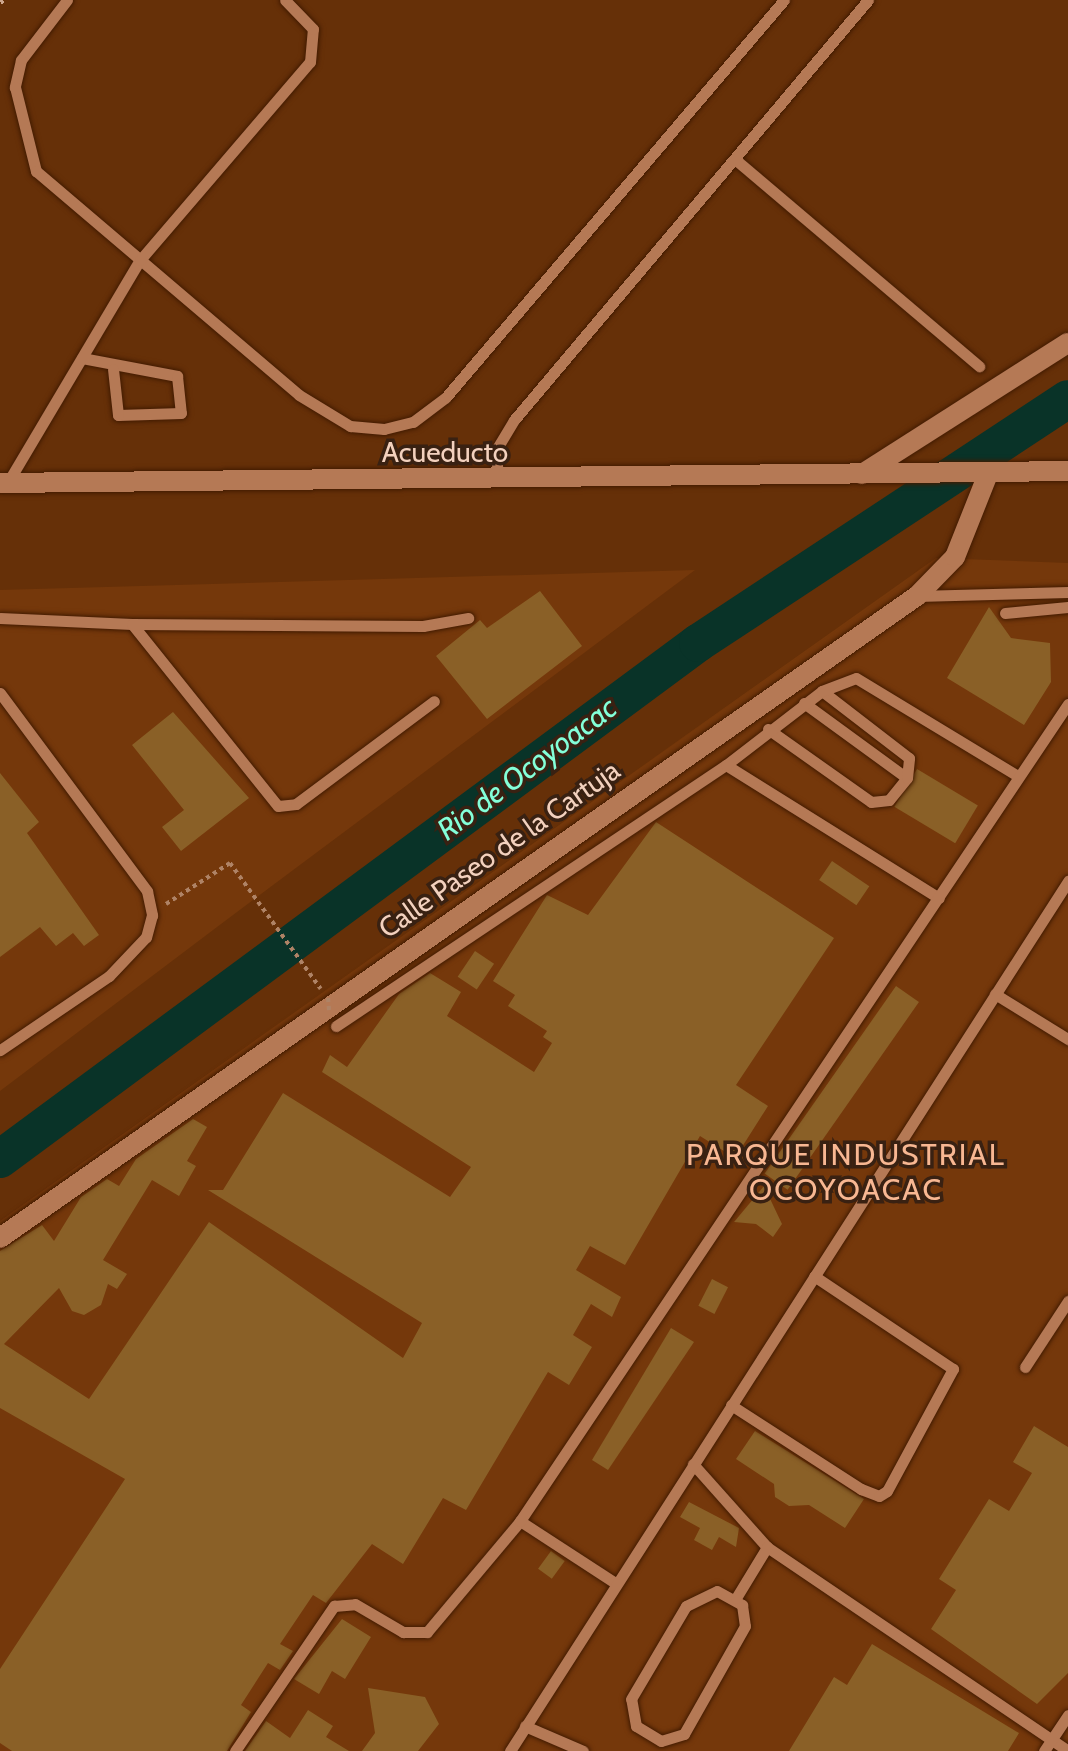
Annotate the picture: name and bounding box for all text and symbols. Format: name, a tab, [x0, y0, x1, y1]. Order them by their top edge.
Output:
street label: Acueducto	[382, 435, 508, 469]
water label: Rio de Ocoyoacac	[430, 690, 624, 848]
street label: Calle Paseo de la Cartuja	[372, 753, 626, 945]
district label: PARQUE INDUSTRIAL OCOYOACAC	[686, 1137, 1006, 1208]

